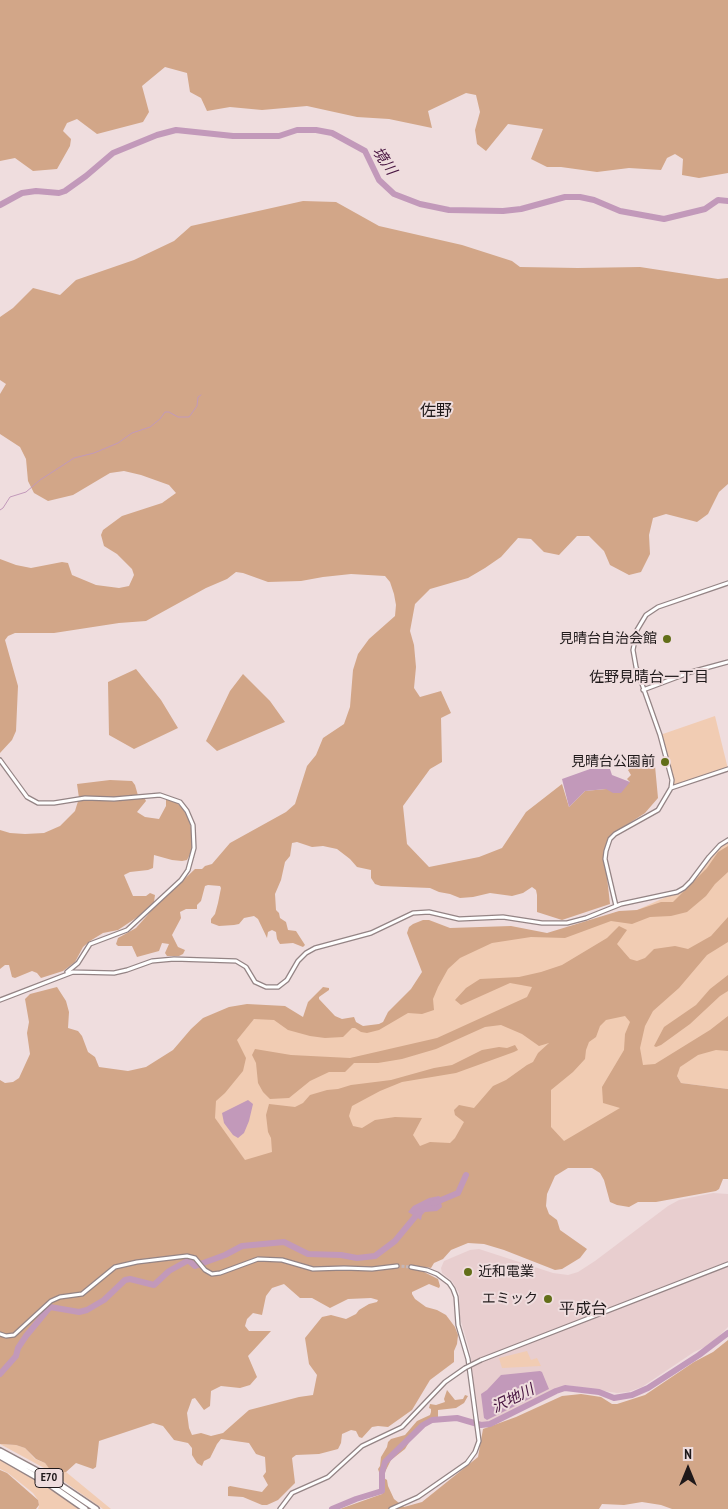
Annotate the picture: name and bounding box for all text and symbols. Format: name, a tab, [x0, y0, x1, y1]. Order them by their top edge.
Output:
water label: 境川	[368, 144, 400, 178]
district label: 佐野	[420, 401, 452, 421]
place label: 見晴台自治会館	[559, 631, 657, 647]
marker: 見晴台自治会館	[661, 633, 673, 645]
district label: 佐野見晴台一丁目	[589, 669, 709, 687]
place label: 見晴台公園前	[571, 754, 655, 770]
marker: 見晴台公園前	[659, 756, 671, 768]
place label: 近和電業	[478, 1264, 534, 1280]
marker: 近和電業	[462, 1266, 474, 1278]
place label: エミック	[482, 1291, 538, 1307]
marker: エミック	[542, 1293, 554, 1305]
district label: 平成台	[559, 1299, 607, 1319]
water label: 沢地川	[489, 1381, 537, 1417]
north arrow	[663, 1444, 713, 1494]
text: N	[684, 1445, 692, 1463]
road number: E70	[35, 1469, 63, 1488]

